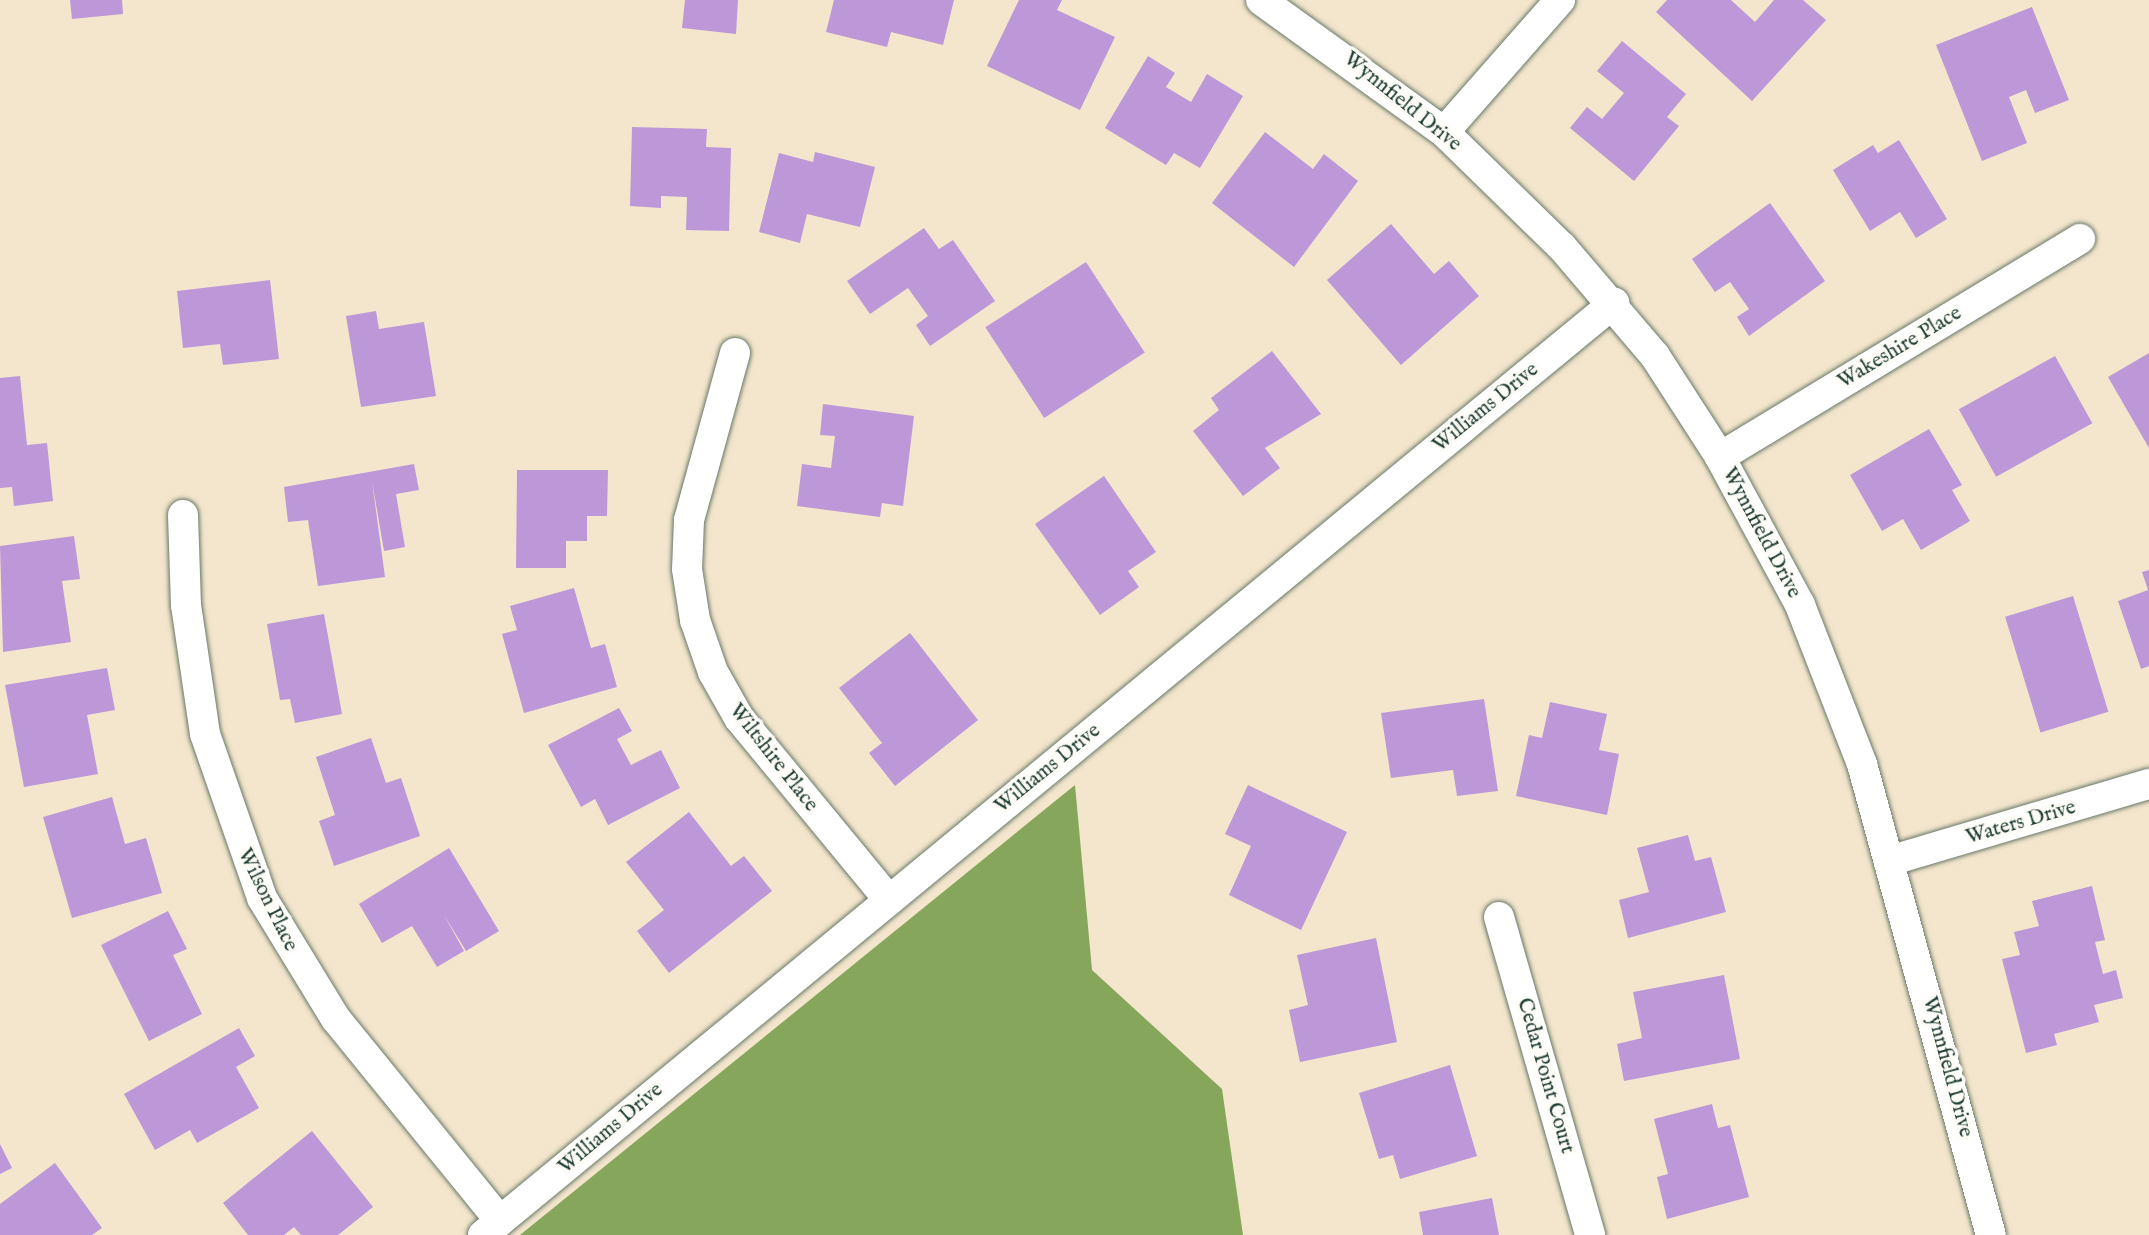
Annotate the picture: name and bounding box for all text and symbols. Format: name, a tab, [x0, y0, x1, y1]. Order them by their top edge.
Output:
street label: Wynnfield Drive	[1338, 47, 1466, 157]
street label: Wakeshire Place	[1833, 301, 1967, 395]
street label: Williams Drive	[1428, 358, 1544, 458]
street label: Wynnfield Drive	[1716, 463, 1806, 603]
street label: Wiltshire Place	[723, 699, 823, 817]
street label: Williams Drive	[990, 719, 1106, 819]
street label: Waters Drive	[1963, 795, 2079, 851]
street label: Wilson Place	[231, 844, 303, 956]
street label: Wynnfield Drive	[1916, 994, 1978, 1140]
street label: Cedar Point Court	[1511, 995, 1579, 1157]
street label: Williams Drive	[554, 1078, 668, 1180]

